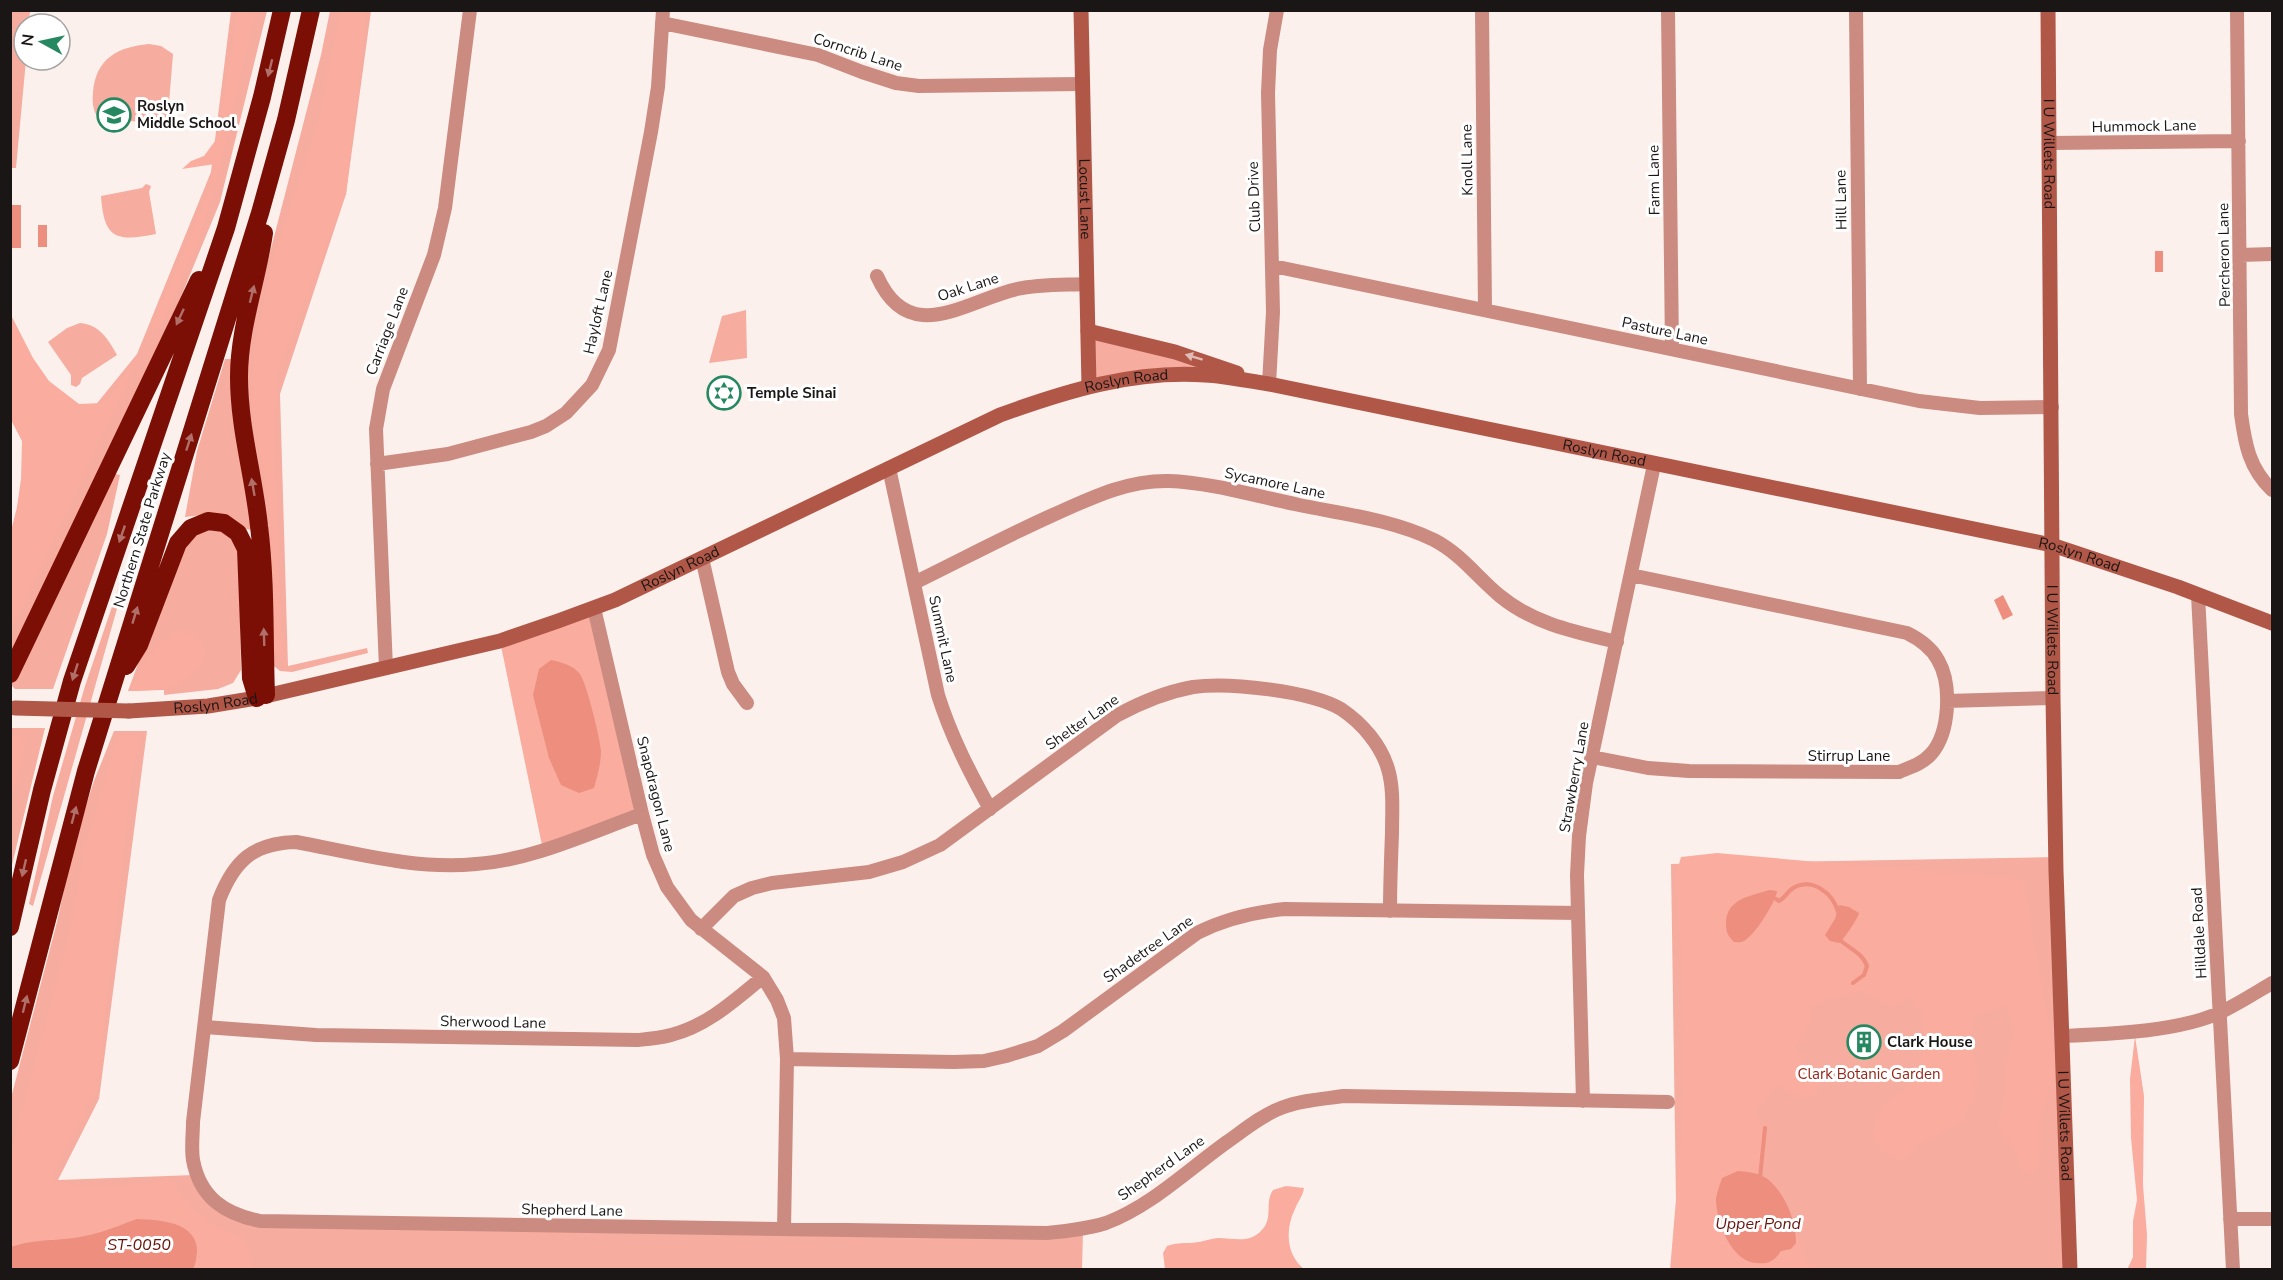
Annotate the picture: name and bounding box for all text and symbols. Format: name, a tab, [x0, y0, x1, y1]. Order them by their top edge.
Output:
north arrow	[12, 12, 72, 72]
street label: Corncrib Lane	[811, 28, 905, 76]
text: N	[16, 33, 40, 48]
one-way arrow	[264, 58, 274, 77]
place label: Roslyn Middle School	[137, 96, 236, 133]
school or university icon: Roslyn Middle School	[96, 97, 132, 133]
street label: I U Willets Road	[2039, 99, 2059, 209]
street label: Hummock Lane	[2091, 115, 2197, 137]
street label: Knoll Lane	[1456, 124, 1478, 196]
street label: Farm Lane	[1643, 145, 1665, 215]
street label: Locust Lane	[1074, 158, 1096, 240]
street label: Club Drive	[1243, 161, 1265, 233]
street label: Hill Lane	[1830, 170, 1852, 230]
street label: Percheron Lane	[2213, 203, 2235, 307]
street label: Hayloft Lane	[579, 268, 617, 356]
street label: Oak Lane	[935, 268, 1001, 306]
street label: Carriage Lane	[361, 284, 413, 378]
one-way arrow	[247, 285, 257, 303]
one-way arrow	[176, 309, 185, 326]
street label: Pasture Lane	[1620, 312, 1710, 350]
one-way arrow	[1185, 352, 1203, 362]
street label: Roslyn Road	[1082, 365, 1169, 398]
synagogue icon: Temple Sinai	[706, 375, 742, 411]
place label: Temple Sinai	[747, 383, 836, 403]
one-way arrow	[185, 433, 194, 451]
street label: Roslyn Road	[1561, 435, 1648, 471]
street label: Northern State Parkway	[109, 449, 175, 610]
street label: Sycamore Lane	[1223, 463, 1327, 503]
one-way arrow	[248, 477, 257, 496]
one-way arrow	[116, 525, 126, 543]
street label: Roslyn Road	[2037, 532, 2123, 577]
street label: Roslyn Road	[638, 541, 723, 596]
street label: I U Willets Road	[2042, 585, 2063, 695]
street label: Summit Lane	[924, 594, 962, 684]
one-way arrow	[130, 606, 140, 624]
one-way arrow	[259, 627, 269, 646]
one-way arrow	[69, 663, 79, 681]
street label: Roslyn Road	[173, 688, 259, 718]
street label: Shelter Lane	[1041, 689, 1123, 755]
street label: Strawberry Lane	[1554, 720, 1594, 834]
street label: Snapdragon Lane	[632, 734, 680, 854]
street label: Stirrup Lane	[1808, 746, 1890, 766]
one-way arrow	[69, 806, 79, 824]
one-way arrow	[19, 859, 29, 877]
street label: Hilldale Road	[2187, 887, 2211, 979]
street label: Shadetree Lane	[1099, 911, 1197, 987]
one-way arrow	[21, 995, 30, 1013]
street label: Sherwood Lane	[440, 1011, 546, 1033]
building icon: Clark House	[1846, 1024, 1882, 1060]
place label: Clark House	[1887, 1032, 1973, 1052]
park label: Clark Botanic Garden	[1798, 1064, 1940, 1084]
street label: I U Willets Road	[2053, 1070, 2077, 1181]
street label: Shepherd Lane	[1114, 1131, 1208, 1205]
street label: Shepherd Lane	[521, 1199, 623, 1221]
water label: Upper Pond	[1715, 1213, 1802, 1235]
water label: ST-0050	[107, 1234, 171, 1256]

